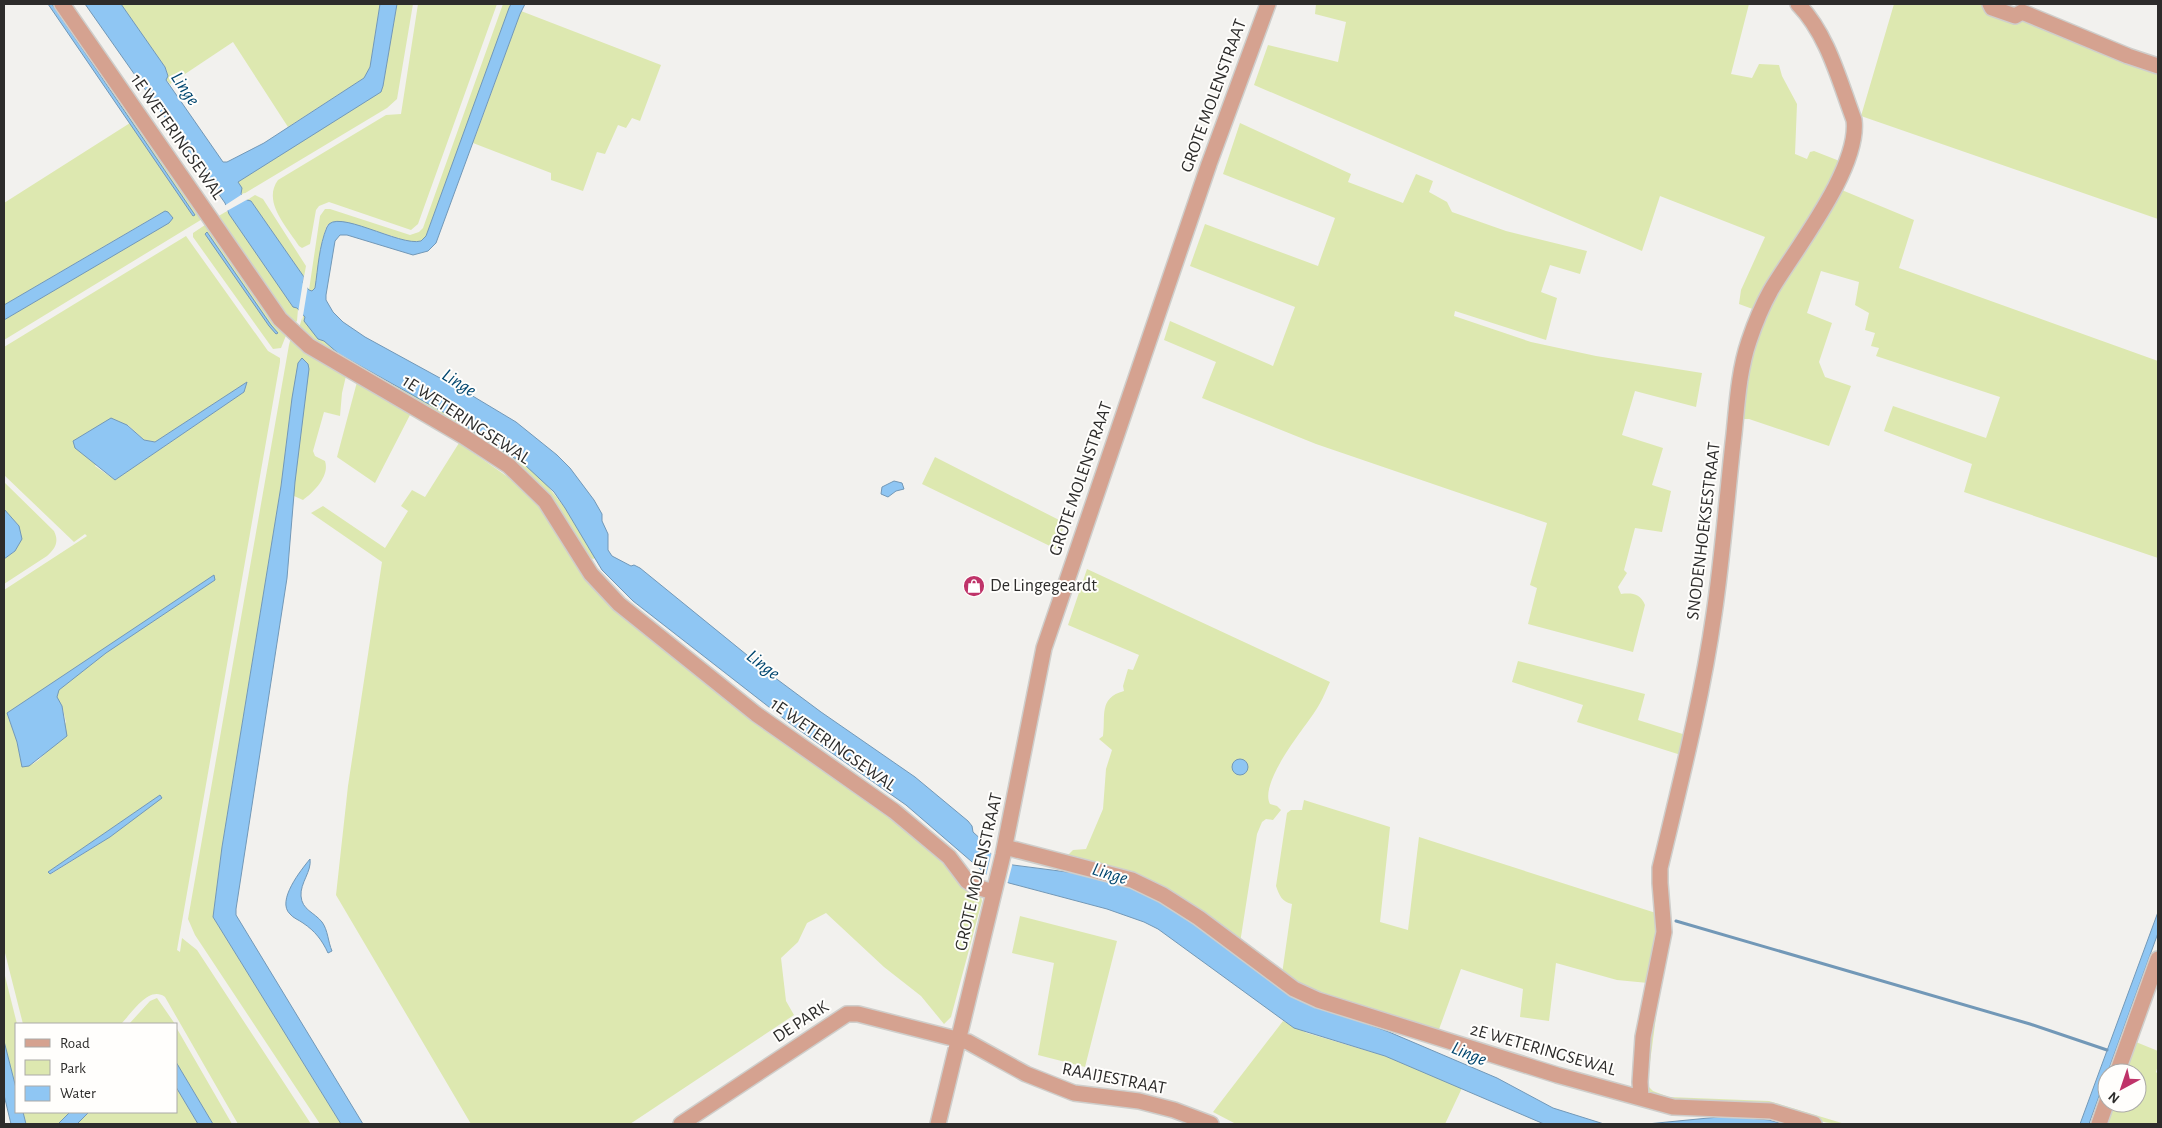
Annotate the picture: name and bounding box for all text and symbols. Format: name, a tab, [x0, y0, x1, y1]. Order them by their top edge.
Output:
street label: GROTE MOLENSTRAAT	[1178, 17, 1250, 175]
water label: Linge	[167, 69, 203, 109]
street label: 1E WETERINGSEWAL	[127, 71, 227, 203]
water label: Linge	[439, 365, 479, 401]
street label: 1E WETERINGSEWAL	[399, 372, 534, 468]
street label: GROTE MOLENSTRAAT	[1046, 400, 1116, 558]
street label: SNODENHOEKSESTRAAT	[1684, 441, 1724, 621]
shop icon: De Lingegeardt	[962, 574, 986, 598]
place label: De Lingegeardt	[990, 577, 1097, 595]
water label: Linge	[743, 646, 783, 684]
street label: 1E WETERINGSEWAL	[767, 695, 899, 795]
street label: GROTE MOLENSTRAAT	[952, 791, 1006, 953]
water label: Linge	[1090, 860, 1130, 888]
street label: DE PARK	[770, 997, 832, 1046]
street label: 2E WETERINGSEWAL	[1468, 1021, 1618, 1080]
legend	[15, 1023, 178, 1113]
text: Road	[60, 1036, 90, 1051]
water label: Linge	[1449, 1038, 1489, 1070]
street label: RAAIJESTRAAT	[1060, 1060, 1168, 1098]
text: Park	[60, 1061, 86, 1076]
north arrow	[2097, 1063, 2147, 1113]
text: Water	[60, 1086, 96, 1101]
text: N	[2106, 1089, 2123, 1106]

